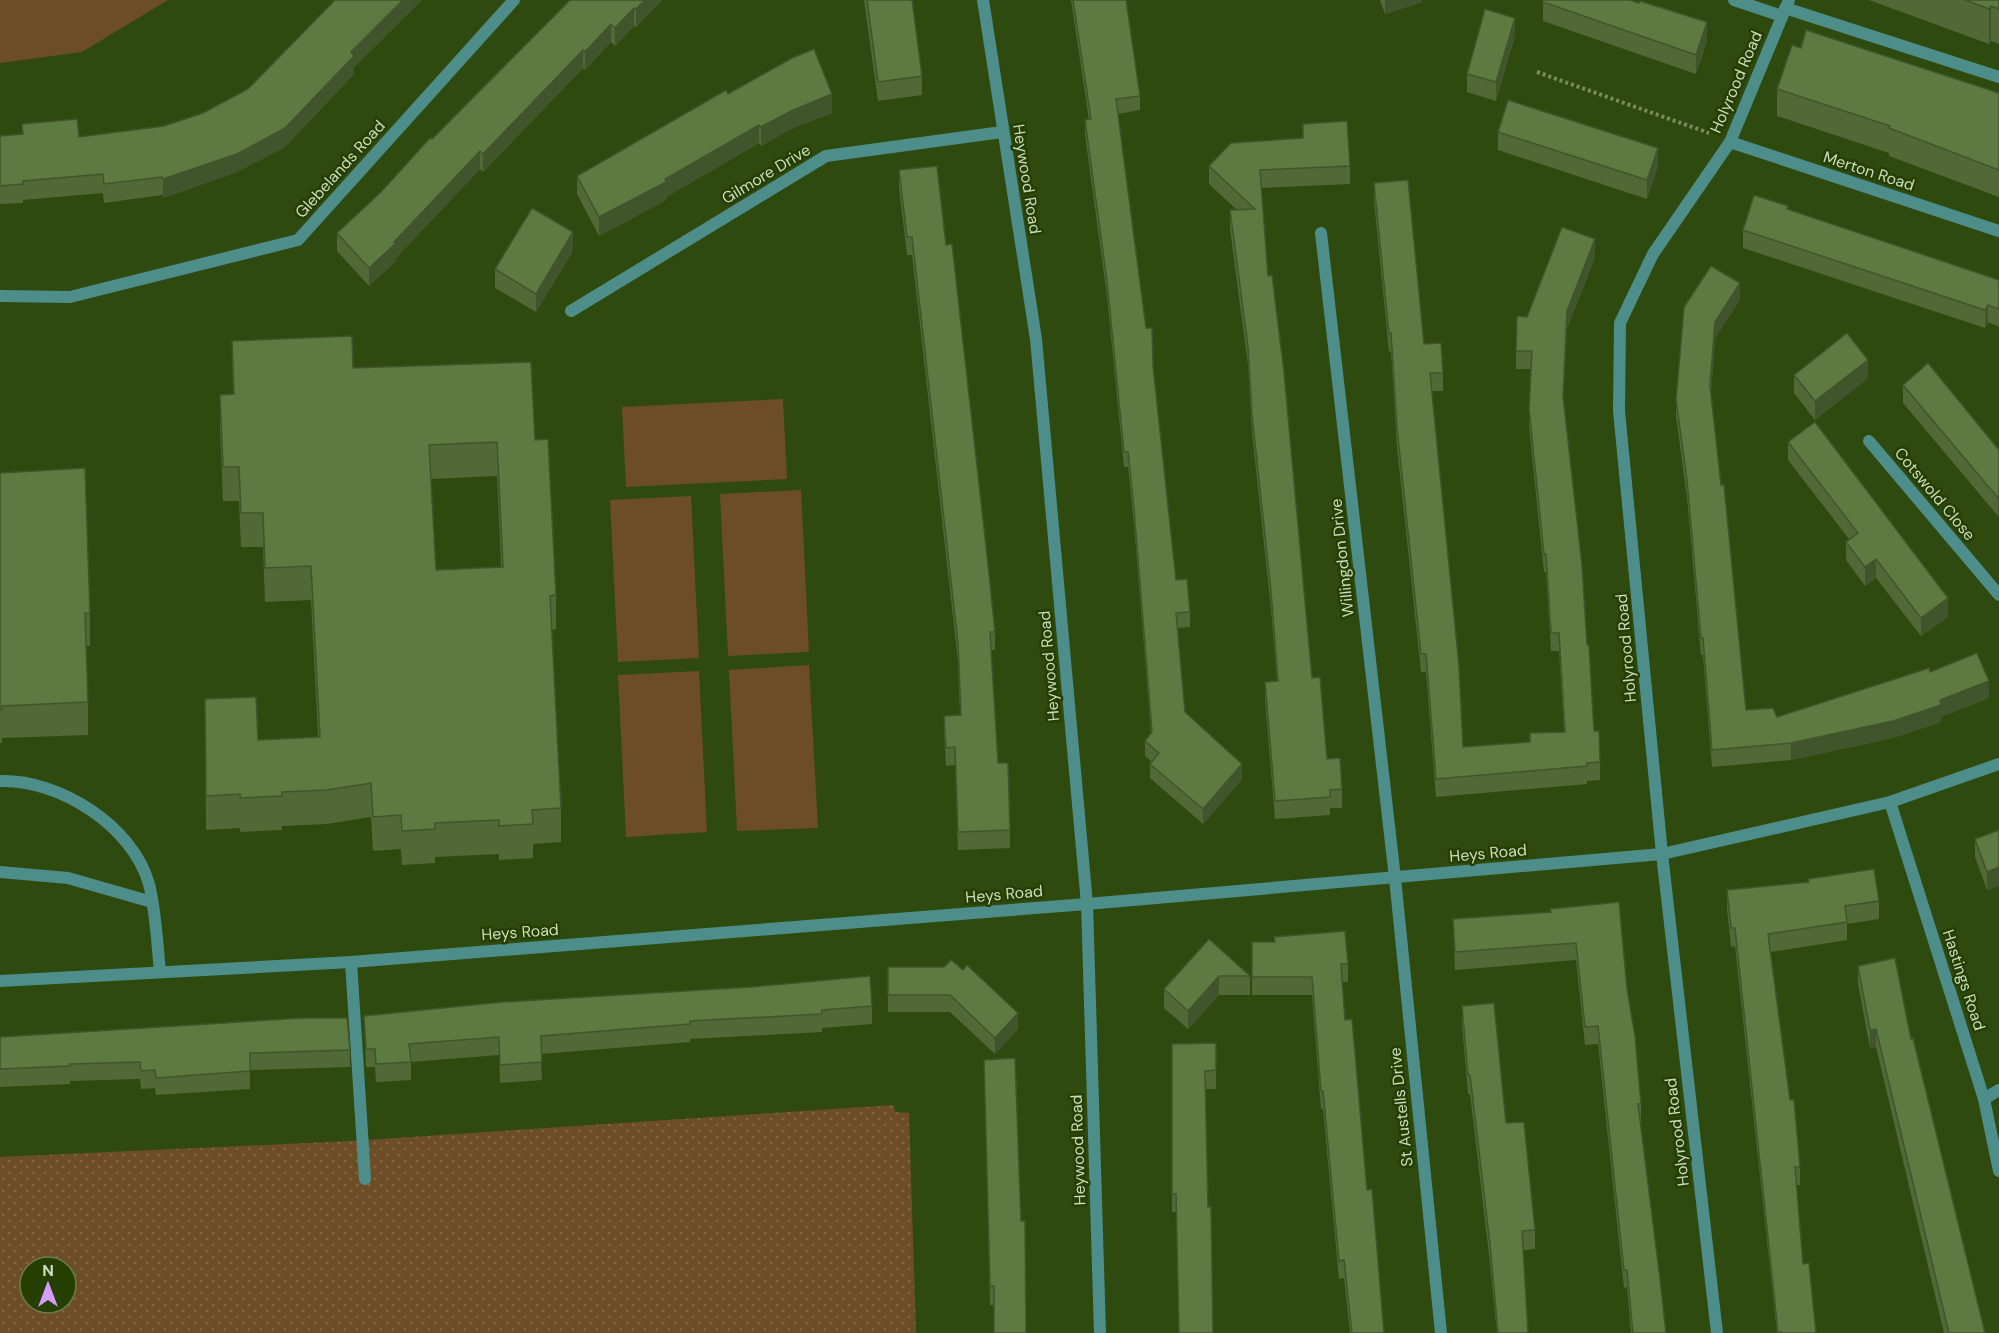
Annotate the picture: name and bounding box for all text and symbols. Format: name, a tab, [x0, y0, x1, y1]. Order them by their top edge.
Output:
street label: Holyrood Road	[1705, 28, 1767, 136]
street label: Glebelands Road	[290, 116, 390, 222]
street label: Heywood Road	[1008, 123, 1046, 235]
street label: Gilmore Drive	[718, 139, 814, 209]
street label: Merton Road	[1821, 146, 1917, 196]
street label: Cotswold Close	[1890, 443, 1980, 545]
street label: Willingdon Drive	[1325, 498, 1359, 618]
street label: Holyrood Road	[1611, 593, 1641, 703]
street label: Heywood Road	[1034, 610, 1064, 722]
street label: Heys Road	[1448, 839, 1528, 867]
street label: Heys Road	[964, 880, 1044, 908]
street label: Heys Road	[481, 919, 559, 945]
street label: Hastings Road	[1938, 927, 1990, 1033]
street label: St Austells Drive	[1384, 1046, 1418, 1168]
street label: Holyrood Road	[1660, 1077, 1694, 1187]
street label: Heywood Road	[1066, 1094, 1090, 1206]
north arrow	[18, 1255, 78, 1315]
text: N	[42, 1260, 54, 1281]

